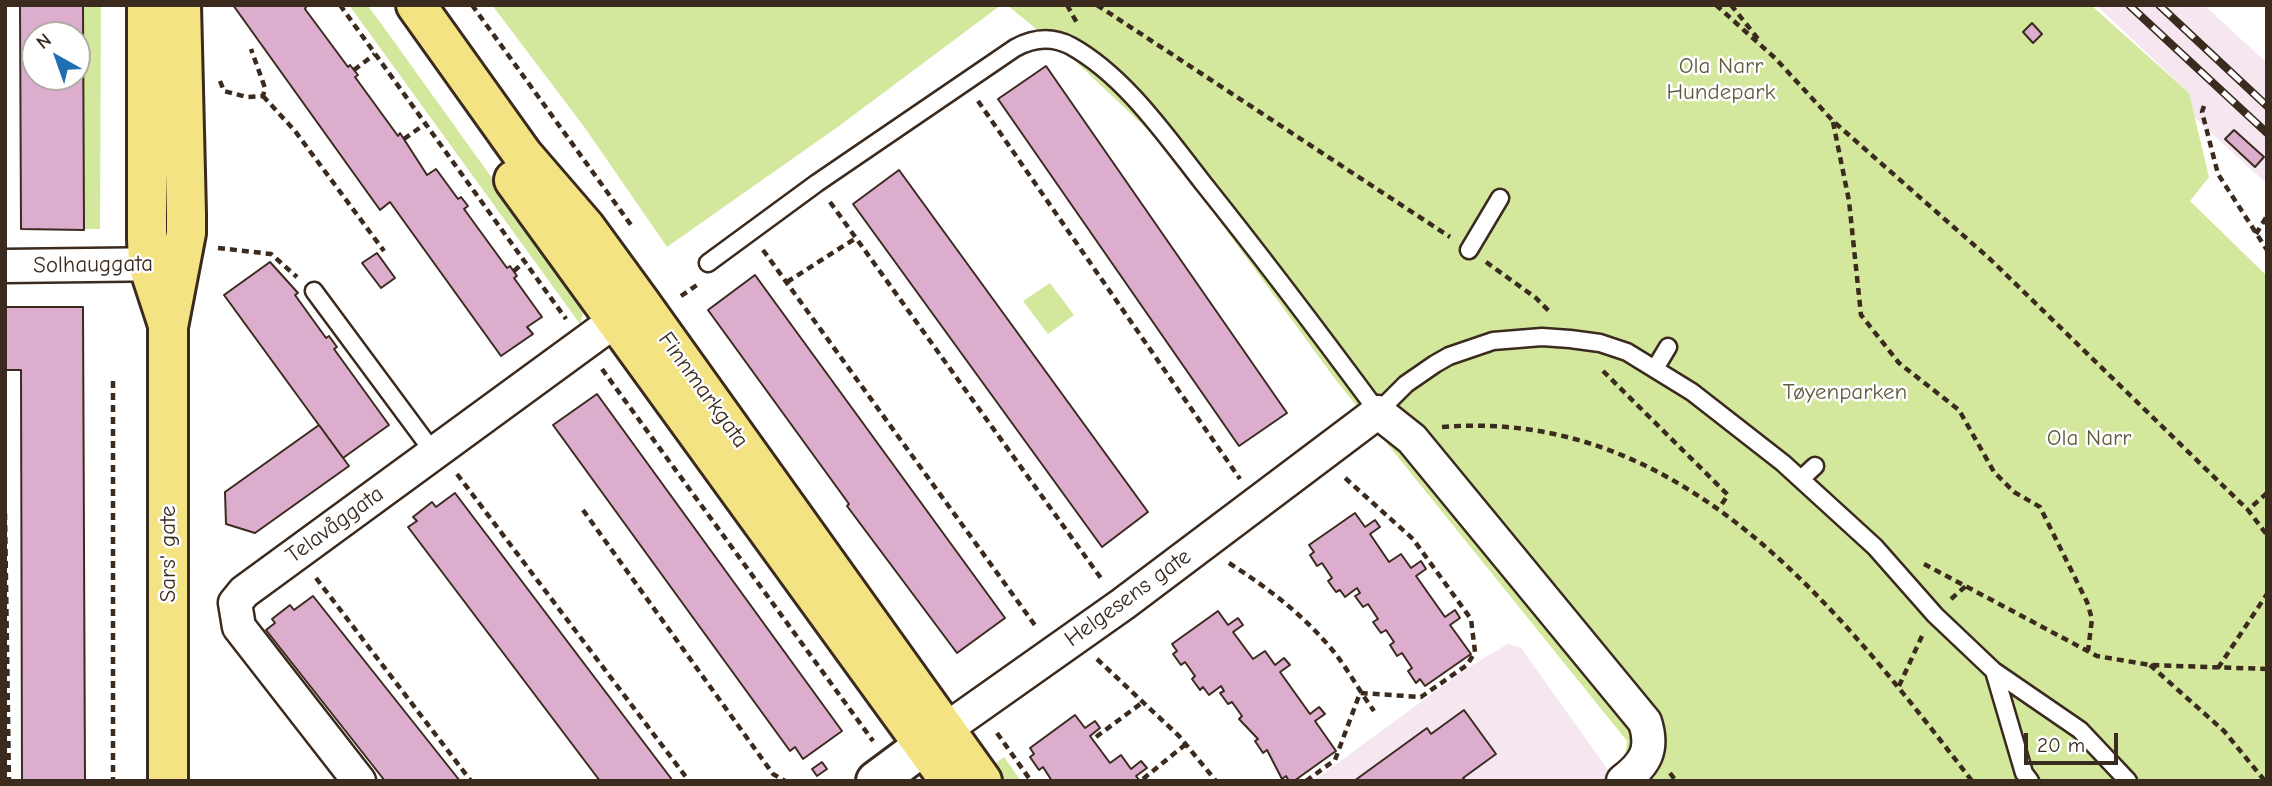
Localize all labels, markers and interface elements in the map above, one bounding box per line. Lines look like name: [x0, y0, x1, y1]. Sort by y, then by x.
north arrow: [21, 21, 91, 91]
text: N: [32, 29, 56, 54]
park label: Ola Narr Hundepark: [1666, 52, 1776, 106]
street label: Solhauggata: [33, 250, 153, 280]
street label: Finnmarkgata: [652, 327, 754, 453]
park label: Tøyenparken: [1783, 378, 1907, 406]
park label: Ola Narr: [2047, 424, 2131, 452]
street label: Telavåggata: [281, 480, 389, 570]
street label: Sars' gate: [154, 506, 182, 602]
street label: Helgesens gate: [1059, 543, 1197, 653]
scale bar: [2027, 720, 2122, 764]
text: 20 m: [2037, 733, 2085, 757]

